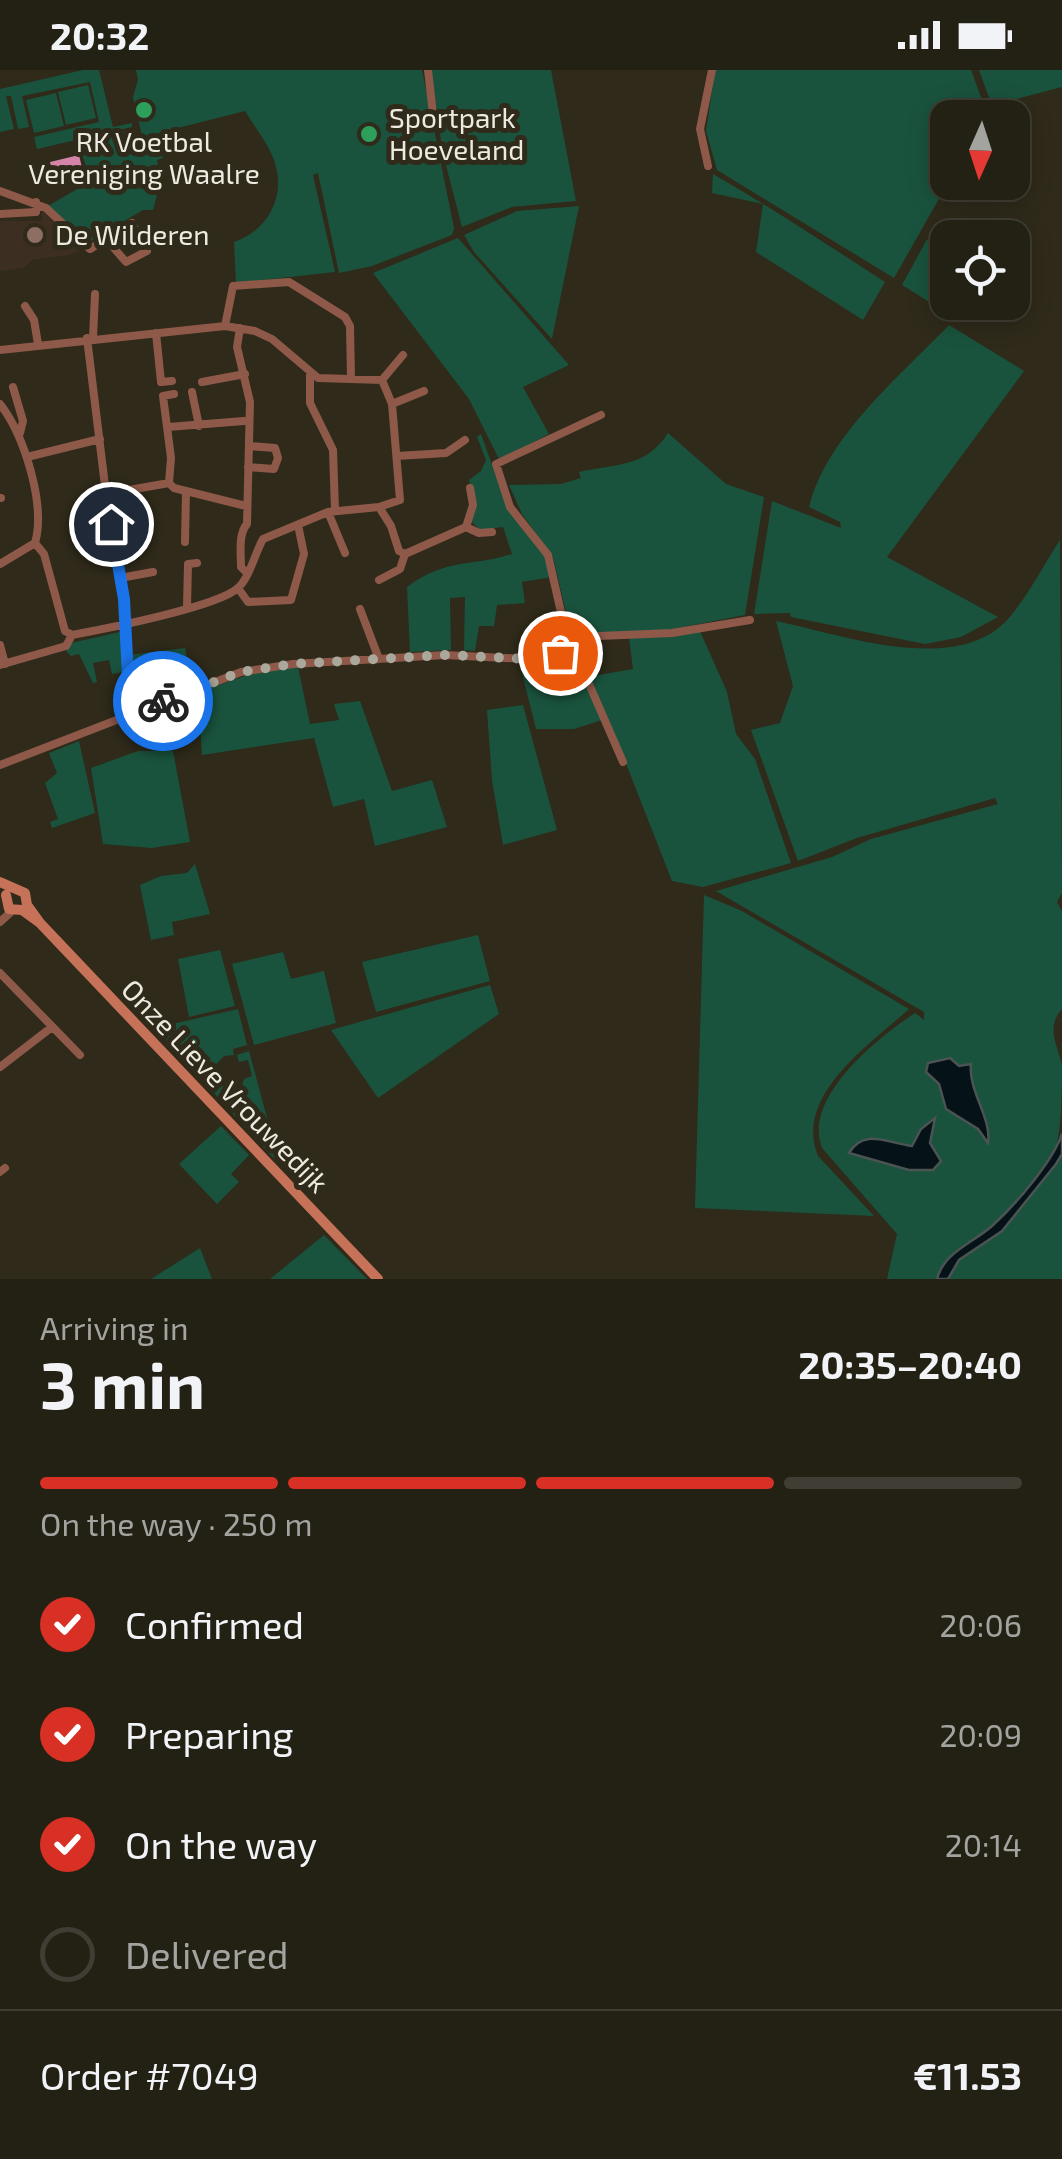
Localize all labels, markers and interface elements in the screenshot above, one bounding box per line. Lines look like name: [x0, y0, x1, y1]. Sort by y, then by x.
text: 20:32: [50, 12, 149, 58]
marker: RK Voetbal Vereniging Waalre: [133, 99, 155, 121]
place label: Sportpark Hoeveland: [389, 100, 524, 166]
north arrow: [930, 100, 1030, 200]
map controls: [930, 100, 1030, 320]
marker: Sportpark Hoeveland: [358, 123, 380, 145]
place label: RK Voetbal Vereniging Waalre: [28, 124, 260, 190]
place label: De Wilderen: [55, 217, 210, 251]
button: locate: [930, 220, 1030, 320]
marker: De Wilderen: [24, 224, 46, 246]
pin: [69, 482, 154, 567]
icon: home: [84, 497, 139, 552]
pin: [518, 611, 603, 696]
icon: bag: [533, 626, 588, 681]
courier: [113, 651, 213, 751]
icon: bike: [136, 674, 191, 729]
street label: Onze Lieve Vrouwedijk: [115, 972, 336, 1199]
text: Arriving in: [40, 1308, 189, 1346]
text: 20:35–20:40: [798, 1341, 1022, 1387]
text: 3 min: [40, 1344, 205, 1422]
text: On the way · 250 m: [40, 1504, 312, 1542]
icon: check: [40, 1597, 95, 1652]
text: Confirmed: [125, 1601, 304, 1647]
text: 20:06: [940, 1605, 1022, 1643]
icon: check: [40, 1707, 95, 1762]
text: Preparing: [125, 1711, 293, 1757]
text: 20:09: [940, 1715, 1022, 1753]
icon: check: [40, 1817, 95, 1872]
text: On the way: [125, 1821, 317, 1867]
text: 20:14: [945, 1825, 1022, 1863]
text: Delivered: [125, 1931, 289, 1977]
text: Order #7049: [40, 2052, 259, 2098]
text: €11.53: [913, 2052, 1022, 2098]

